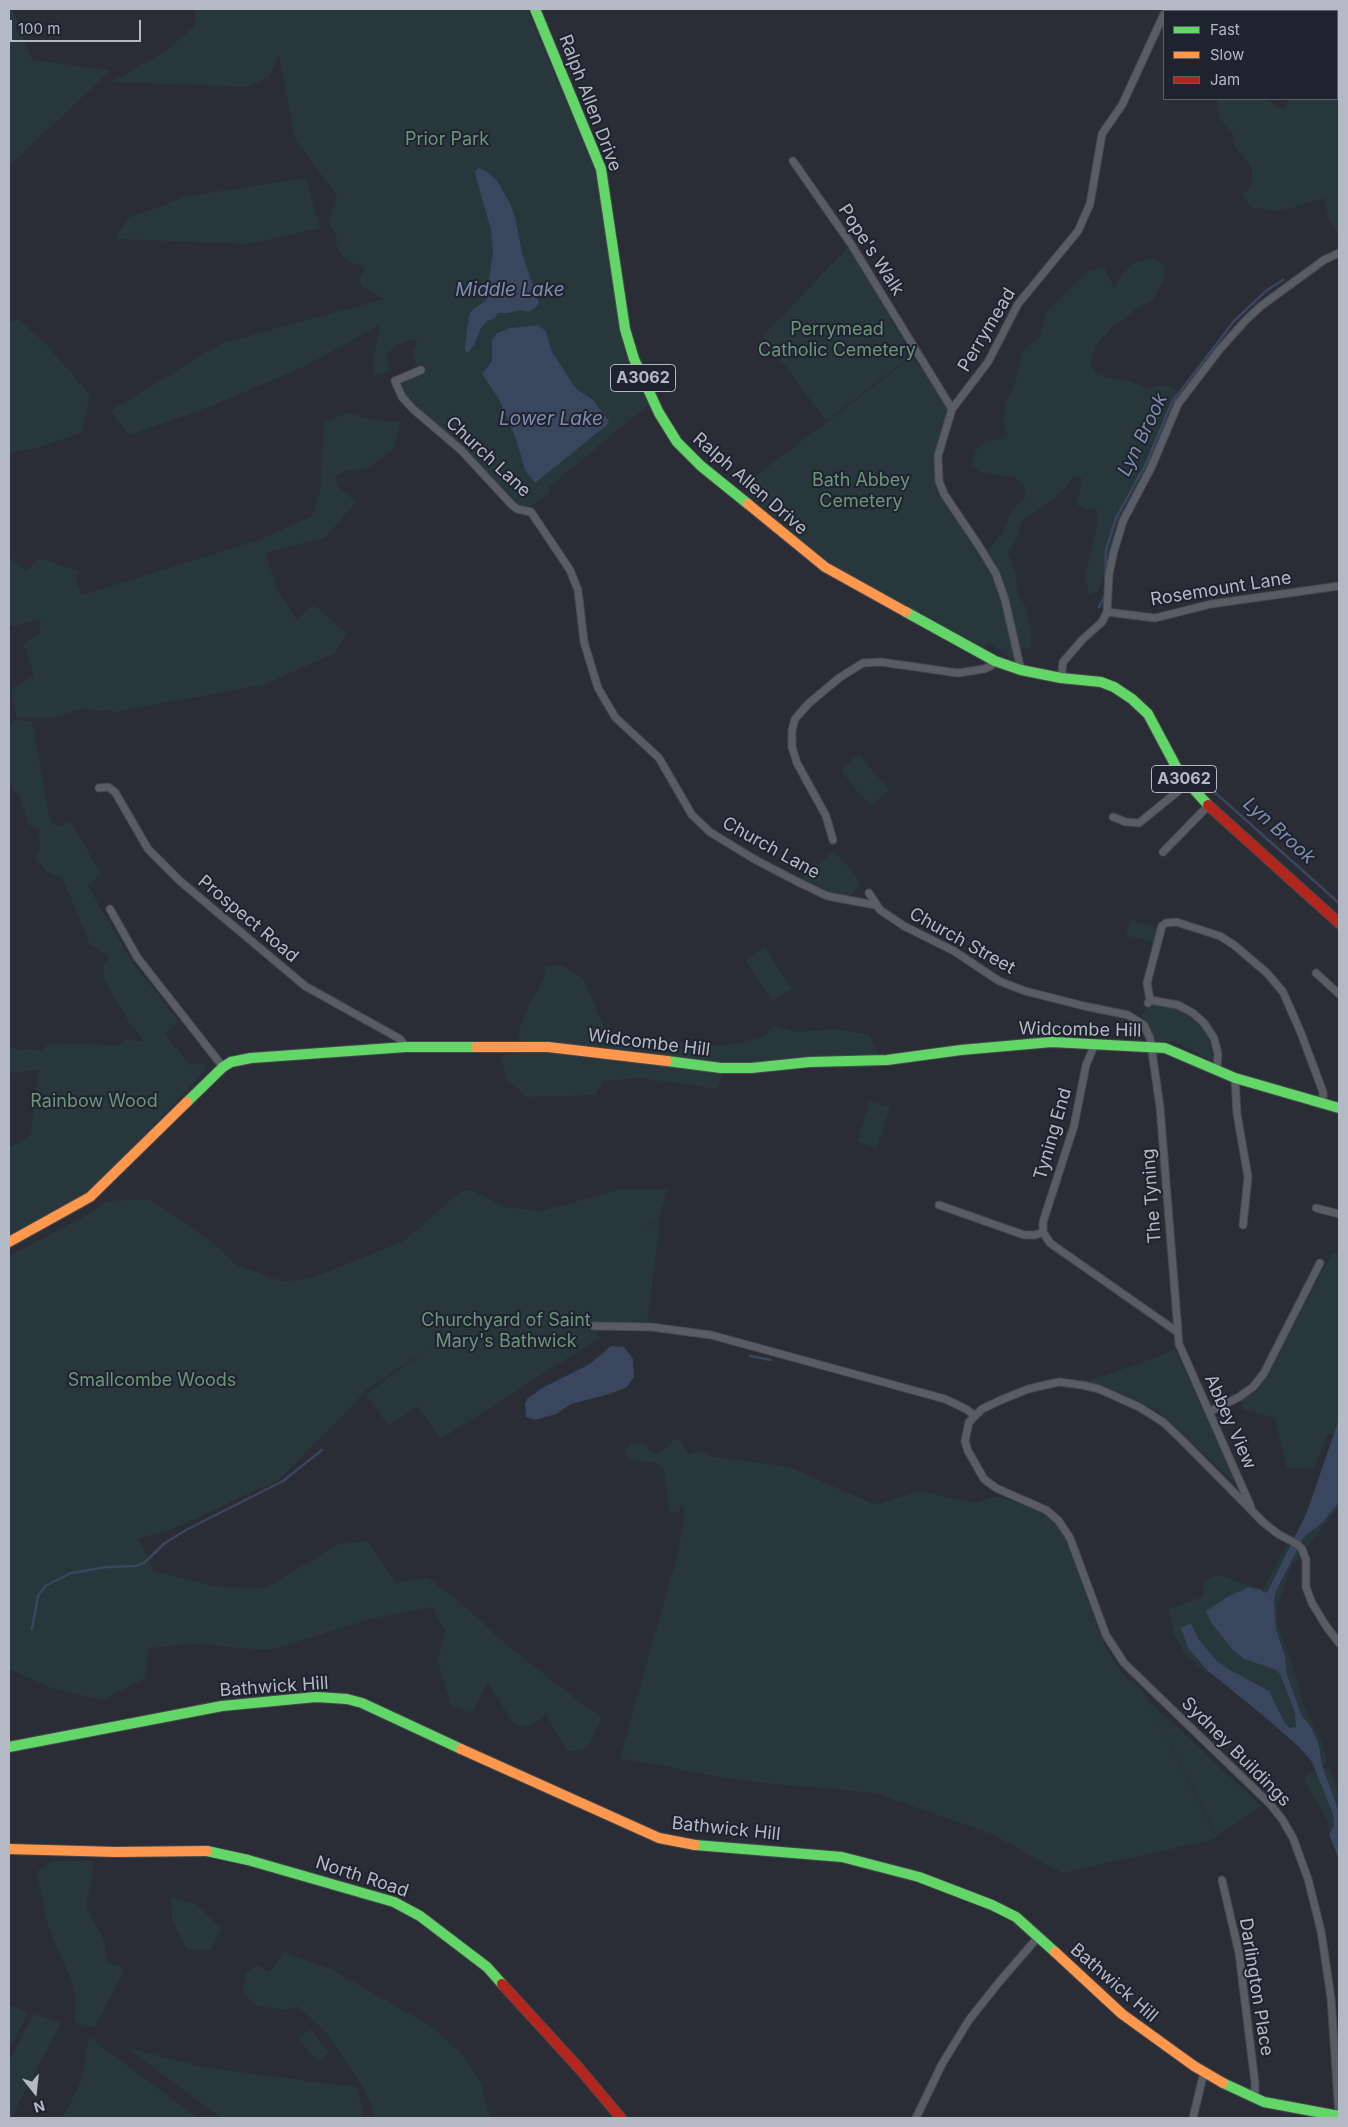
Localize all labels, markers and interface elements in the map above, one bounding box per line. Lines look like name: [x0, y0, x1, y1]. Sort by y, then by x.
scale bar: [12, 10, 144, 42]
legend: [1163, 10, 1338, 100]
text: 100 m: [18, 19, 60, 38]
text: Fast: [1210, 20, 1240, 39]
street label: Ralph Allen Drive: [554, 32, 626, 174]
text: Slow: [1210, 45, 1244, 64]
text: Jam: [1210, 70, 1240, 89]
park label: Prior Park: [405, 129, 489, 151]
street label: Pope's Walk: [833, 200, 909, 300]
water label: Middle Lake: [455, 279, 565, 301]
street label: Perrymead: [954, 284, 1020, 376]
park label: Perrymead Catholic Cemetery: [758, 319, 916, 362]
road number: A3062: [610, 364, 676, 392]
water label: Lyn Brook: [1113, 390, 1173, 480]
water label: Lower Lake: [499, 408, 603, 430]
street label: Church Lane: [441, 412, 535, 502]
street label: Ralph Allen Drive: [688, 428, 812, 540]
park label: Bath Abbey Cemetery: [812, 470, 910, 512]
street label: Rosemount Lane: [1149, 567, 1293, 611]
road number: A3062: [1152, 766, 1216, 792]
water label: Lyn Brook: [1238, 793, 1320, 869]
street label: Church Lane: [718, 812, 824, 884]
street label: Prospect Road: [193, 871, 303, 967]
street label: Church Street: [905, 903, 1019, 979]
street label: Widcombe Hill: [1018, 1018, 1142, 1042]
street label: Widcombe Hill: [587, 1025, 711, 1061]
street label: Tyning End: [1030, 1085, 1076, 1183]
park label: Rainbow Wood: [30, 1091, 158, 1113]
street label: The Tyning: [1138, 1148, 1166, 1244]
park label: Churchyard of Saint Mary's Bathwick: [421, 1310, 591, 1352]
park label: Smallcombe Woods: [68, 1370, 236, 1392]
street label: Abbey View: [1199, 1371, 1261, 1473]
street label: Bathwick Hill: [219, 1672, 329, 1702]
street label: Sydney Buildings: [1177, 1693, 1295, 1811]
street label: Bathwick Hill: [671, 1813, 781, 1845]
street label: North Road: [313, 1852, 411, 1902]
street label: Darlington Place: [1234, 1916, 1278, 2058]
street label: Bathwick Hill: [1066, 1939, 1162, 2027]
north arrow: [10, 2067, 60, 2117]
text: N: [32, 2097, 47, 2117]

